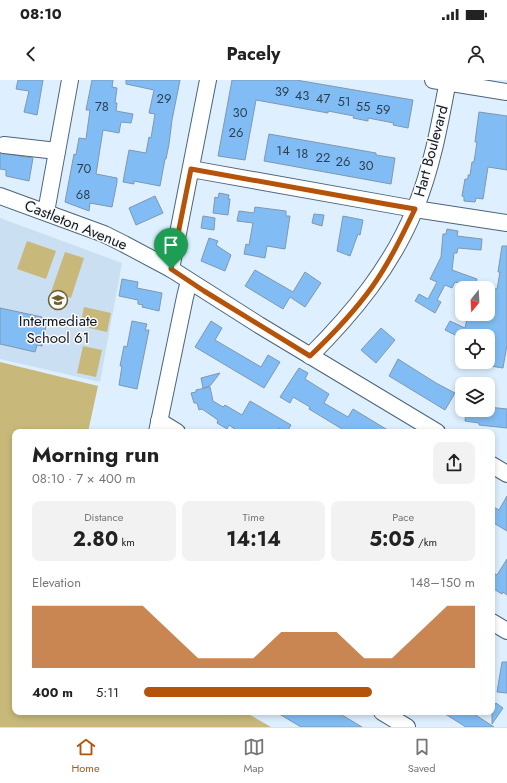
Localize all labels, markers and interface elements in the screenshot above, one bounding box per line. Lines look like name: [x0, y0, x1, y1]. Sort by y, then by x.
text: 08:10: [20, 3, 62, 25]
text: Pacely: [227, 41, 280, 67]
icon: back: [20, 43, 42, 65]
icon: person: [465, 43, 487, 65]
house number: 39: [275, 82, 289, 101]
house number: 43: [295, 86, 309, 105]
house number: 29: [157, 89, 171, 108]
house number: 47: [316, 89, 330, 108]
house number: 51: [337, 92, 351, 111]
house number: 78: [95, 97, 109, 116]
house number: 55: [356, 97, 370, 116]
house number: 59: [376, 100, 390, 119]
house number: 30: [233, 103, 248, 122]
street label: Hart Boulevard: [408, 103, 454, 199]
house number: 26: [229, 123, 243, 142]
house number: 14: [276, 141, 290, 160]
house number: 18: [296, 144, 308, 163]
house number: 22: [316, 148, 330, 167]
house number: 26: [336, 152, 350, 171]
house number: 30: [359, 156, 374, 175]
house number: 70: [77, 159, 92, 178]
house number: 68: [76, 185, 90, 204]
street label: Castleton Avenue: [21, 194, 131, 256]
pin: [154, 228, 188, 269]
icon: arrive: [160, 234, 182, 256]
north arrow: [455, 281, 495, 321]
map controls: [455, 281, 495, 417]
school or university icon: Intermediate School 61: [47, 289, 69, 311]
place label: Intermediate School 61: [19, 310, 97, 349]
button: locate: [455, 329, 495, 369]
button: layers: [455, 377, 495, 417]
text: Morning run: [32, 438, 159, 470]
button: share: [433, 442, 475, 484]
text: 08:10 · 7 × 400 m: [32, 469, 136, 488]
text: Distance: [84, 509, 124, 525]
text: Time: [242, 509, 265, 525]
text: Pace: [392, 509, 414, 525]
text: 2.80: [73, 525, 118, 554]
text: 14:14: [226, 525, 281, 554]
text: 5:05: [369, 525, 415, 554]
text: km: [118, 534, 135, 550]
text: /km: [415, 534, 437, 550]
text: Elevation: [32, 573, 81, 592]
text: 148–150 m: [410, 573, 475, 592]
text: 400 m: [32, 683, 73, 702]
text: 5:11: [96, 683, 119, 702]
tab: Home: [72, 736, 100, 776]
tab: Map: [243, 736, 265, 776]
tab: Saved: [408, 736, 436, 776]

